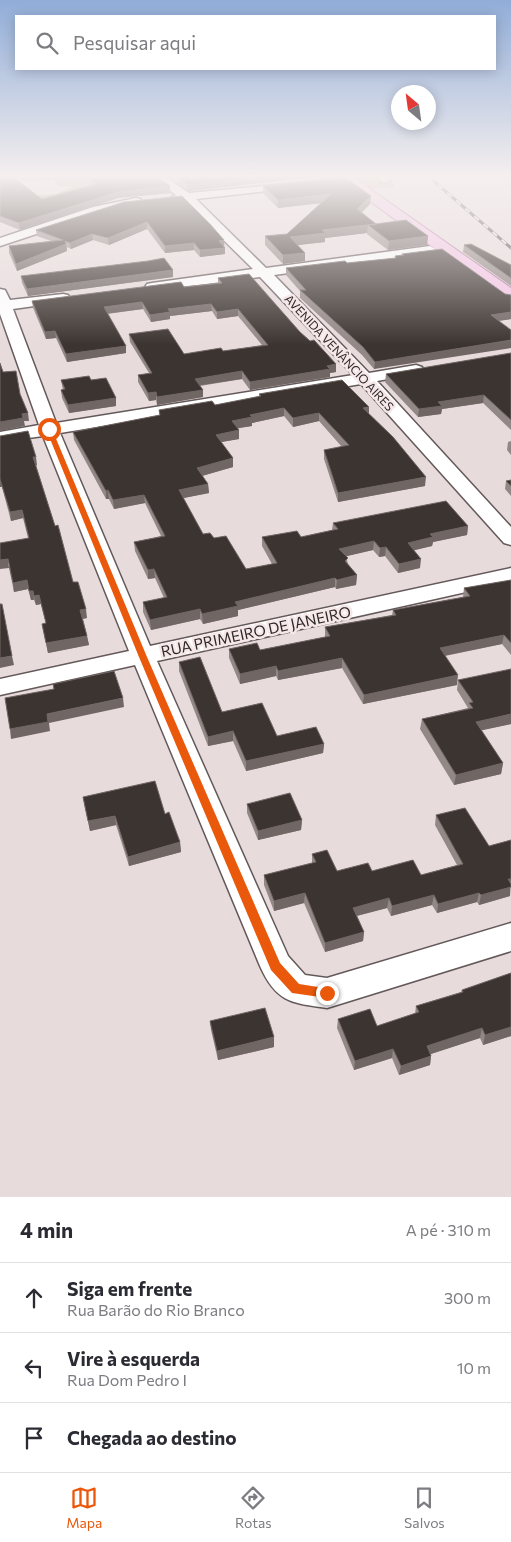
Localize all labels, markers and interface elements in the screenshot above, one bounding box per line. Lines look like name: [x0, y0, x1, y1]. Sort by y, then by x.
search box: [15, 15, 496, 70]
icon: search: [33, 29, 61, 57]
text: Pesquisar aqui: [73, 31, 196, 54]
north arrow: [391, 85, 436, 130]
street label: AVENIDA VENÂNCIO AIRES: [282, 291, 397, 413]
route start: [38, 418, 61, 441]
street label: RUA PRIMEIRO DE JANEIRO: [159, 602, 352, 660]
route end: [316, 982, 339, 1005]
text: 4 min: [20, 1217, 73, 1242]
text: A pé · 310 m: [406, 1220, 491, 1239]
text: Siga em frente: [67, 1277, 192, 1300]
icon: ahead: [20, 1284, 48, 1312]
text: 300 m: [444, 1288, 491, 1307]
text: Rua Barão do Rio Branco: [67, 1300, 245, 1319]
text: Vire à esquerda: [67, 1347, 200, 1370]
icon: left: [20, 1354, 48, 1382]
text: 10 m: [457, 1358, 491, 1377]
text: Rua Dom Pedro I: [67, 1370, 187, 1389]
icon: arrive: [20, 1424, 48, 1452]
text: Chegada ao destino: [67, 1426, 237, 1449]
tab: Mapa: [66, 1484, 102, 1531]
tab: Rotas: [235, 1484, 272, 1531]
tab: Salvos: [404, 1484, 445, 1531]

